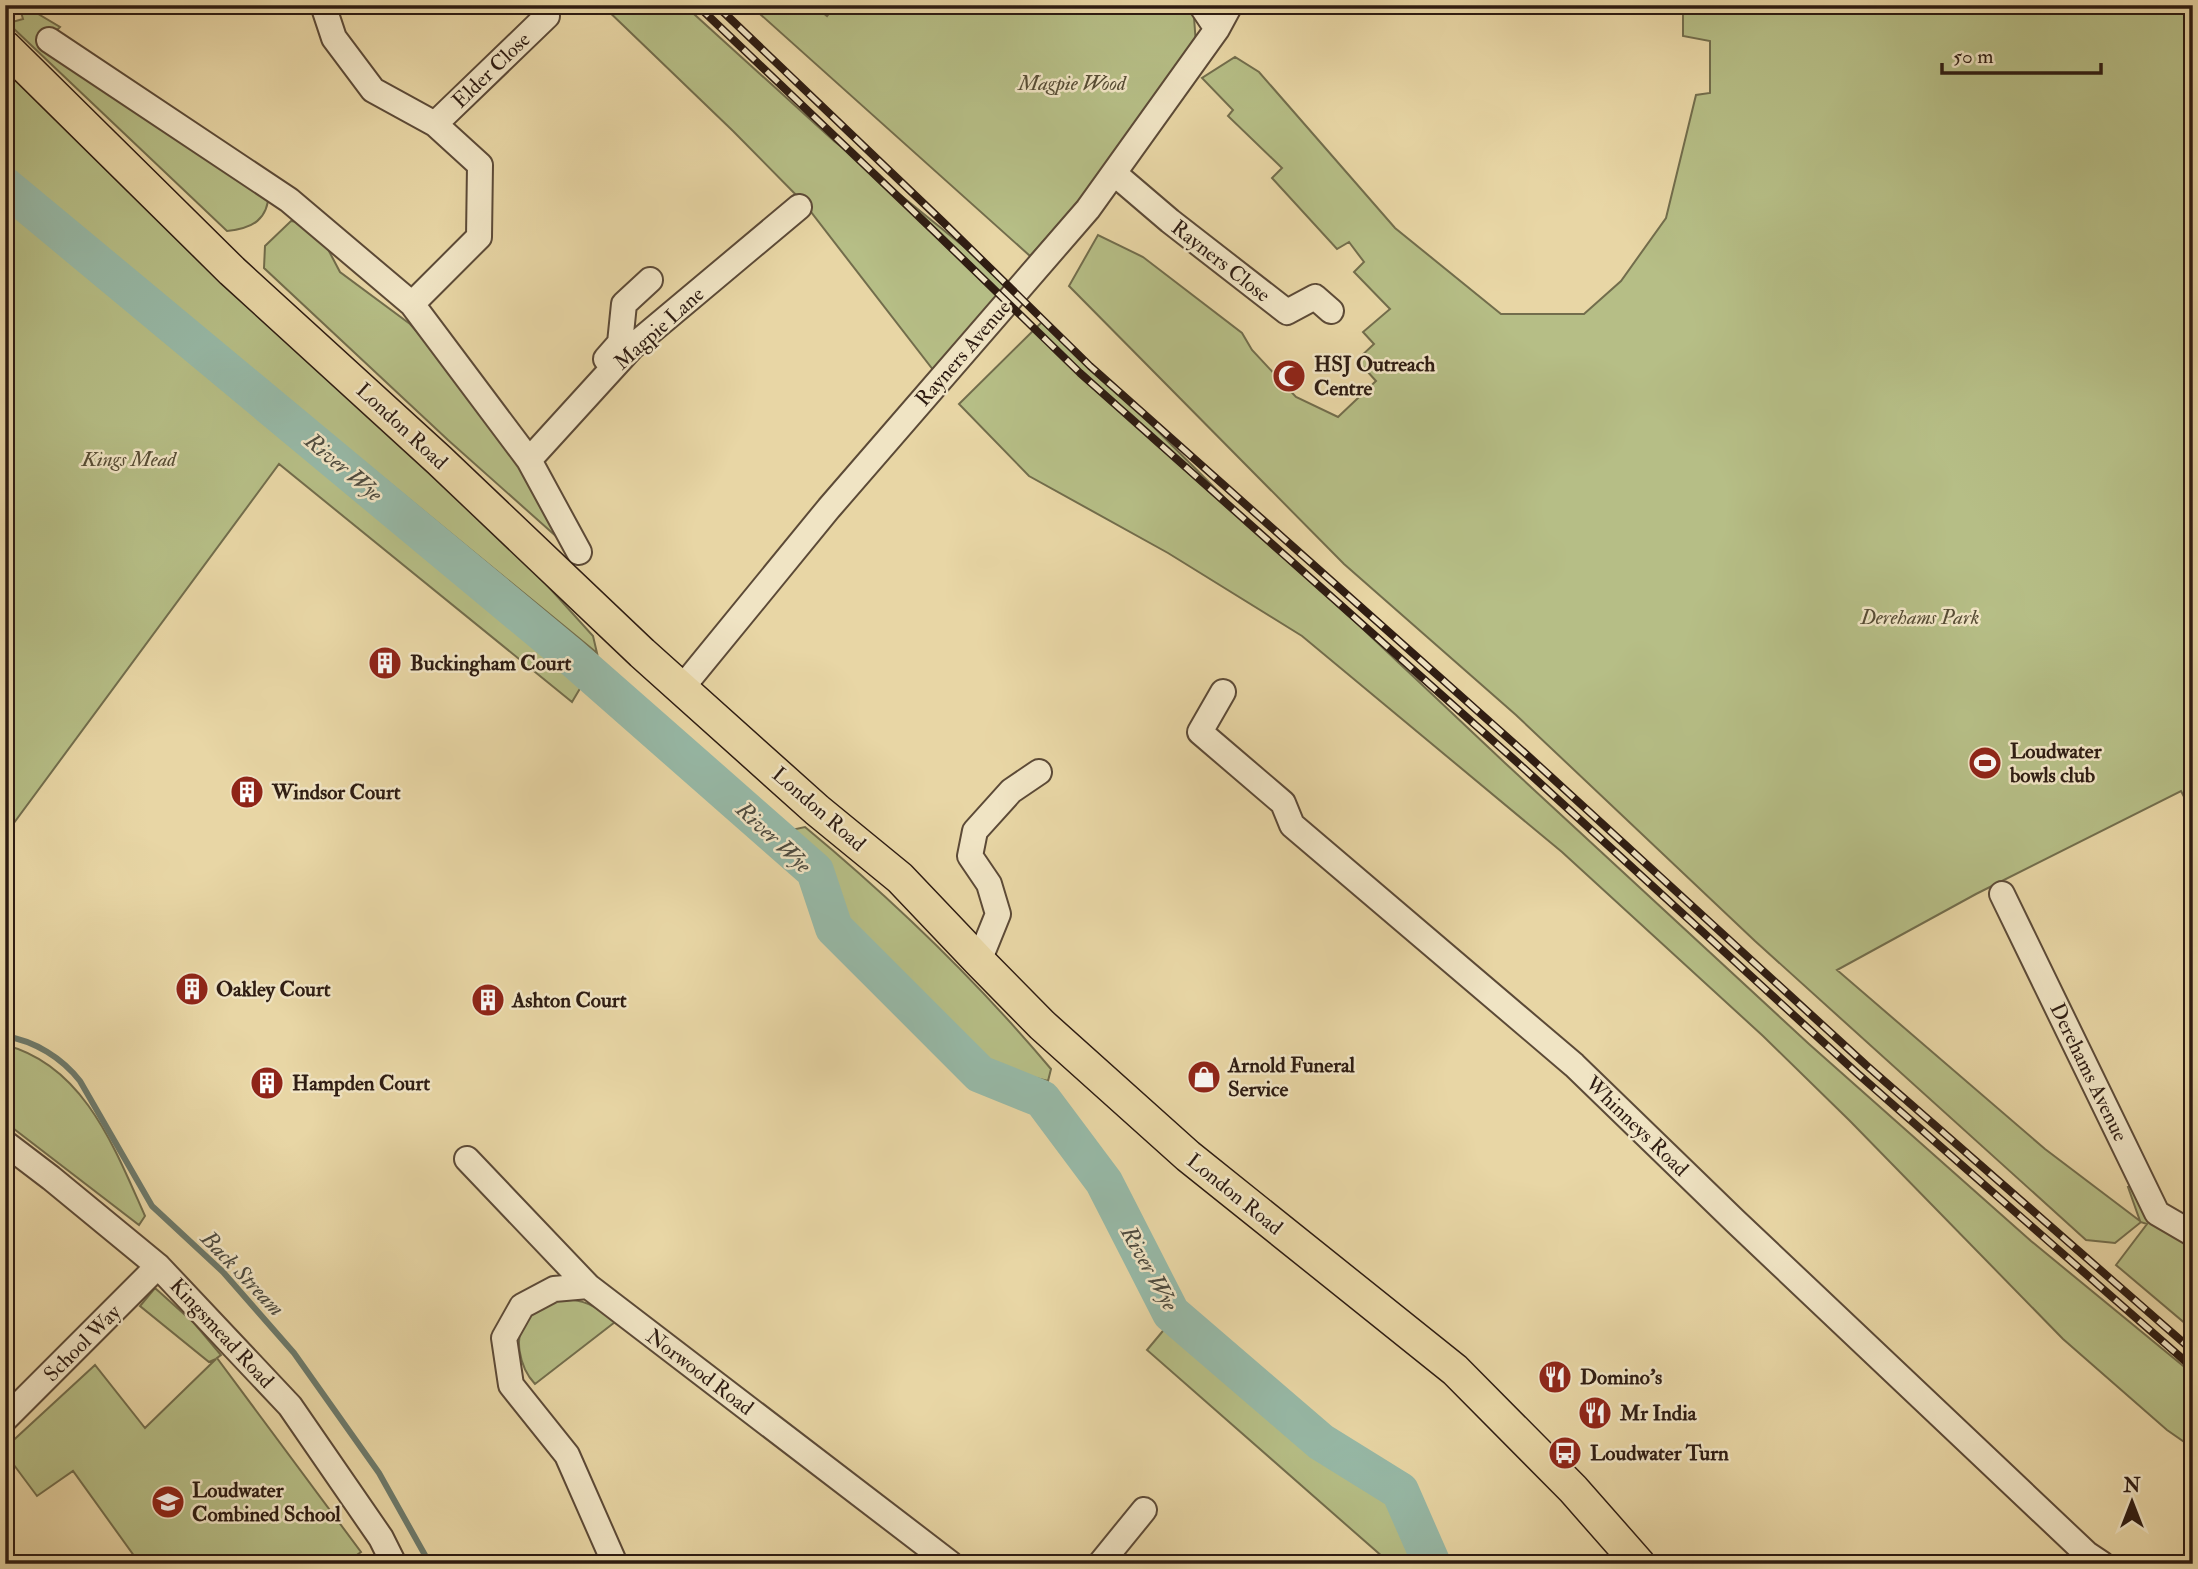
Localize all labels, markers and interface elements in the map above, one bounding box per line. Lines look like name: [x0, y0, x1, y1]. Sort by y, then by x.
street label: Elder Close: [447, 26, 536, 114]
scale bar: [1942, 32, 2102, 76]
text: 50 m: [1953, 43, 1994, 70]
park label: Magpie Wood: [1016, 70, 1127, 97]
street label: Rayners Close: [1166, 214, 1276, 309]
street label: Magpie Lane: [609, 281, 710, 376]
street label: Rayners Avenue: [910, 294, 1017, 412]
place label: HSJ Outreach Centre: [1314, 351, 1435, 402]
mosque icon: HSJ Outreach Centre: [1270, 357, 1308, 395]
street label: London Road: [350, 377, 454, 476]
water label: River Wye: [298, 426, 389, 508]
park label: Kings Mead: [81, 446, 177, 473]
park label: Derehams Park: [1860, 604, 1979, 631]
building icon: Buckingham Court: [366, 644, 404, 682]
place label: Buckingham Court: [410, 650, 571, 677]
place label: Loudwater bowls club: [2009, 738, 2103, 789]
sports icon: Loudwater bowls club: [1966, 744, 2004, 782]
street label: London Road: [766, 761, 872, 858]
building icon: Windsor Court: [228, 773, 266, 811]
place label: Windsor Court: [271, 779, 401, 806]
water label: River Wye: [729, 794, 818, 880]
building icon: Oakley Court: [173, 970, 211, 1008]
place label: Oakley Court: [216, 976, 331, 1003]
building icon: Ashton Court: [469, 981, 507, 1019]
place label: Ashton Court: [511, 987, 627, 1014]
street label: Derehams Avenue: [2043, 999, 2134, 1146]
place label: Arnold Funeral Service: [1227, 1052, 1356, 1103]
shop icon: Arnold Funeral Service: [1185, 1058, 1223, 1096]
building icon: Hampden Court: [248, 1064, 286, 1102]
place label: Hampden Court: [292, 1070, 430, 1097]
street label: Whinneys Road: [1579, 1070, 1694, 1183]
street label: London Road: [1181, 1147, 1289, 1242]
water label: River Wye: [1114, 1220, 1185, 1316]
water label: Back Stream: [194, 1224, 291, 1322]
street label: Kingsmead Road: [164, 1273, 280, 1395]
street label: School Way: [38, 1299, 127, 1388]
street label: Norwood Road: [640, 1323, 759, 1422]
restaurant icon: Domino's: [1536, 1358, 1574, 1396]
place label: Domino's: [1580, 1364, 1662, 1391]
restaurant icon: Mr India: [1576, 1394, 1614, 1432]
place label: Mr India: [1619, 1400, 1698, 1427]
bus stop icon: Loudwater Turn: [1546, 1434, 1584, 1472]
place label: Loudwater Turn: [1590, 1440, 1729, 1467]
north arrow: [2096, 1468, 2166, 1538]
text: N: [2122, 1474, 2141, 1498]
place label: Loudwater Combined School: [192, 1477, 341, 1528]
school or university icon: Loudwater Combined School: [149, 1483, 187, 1521]

